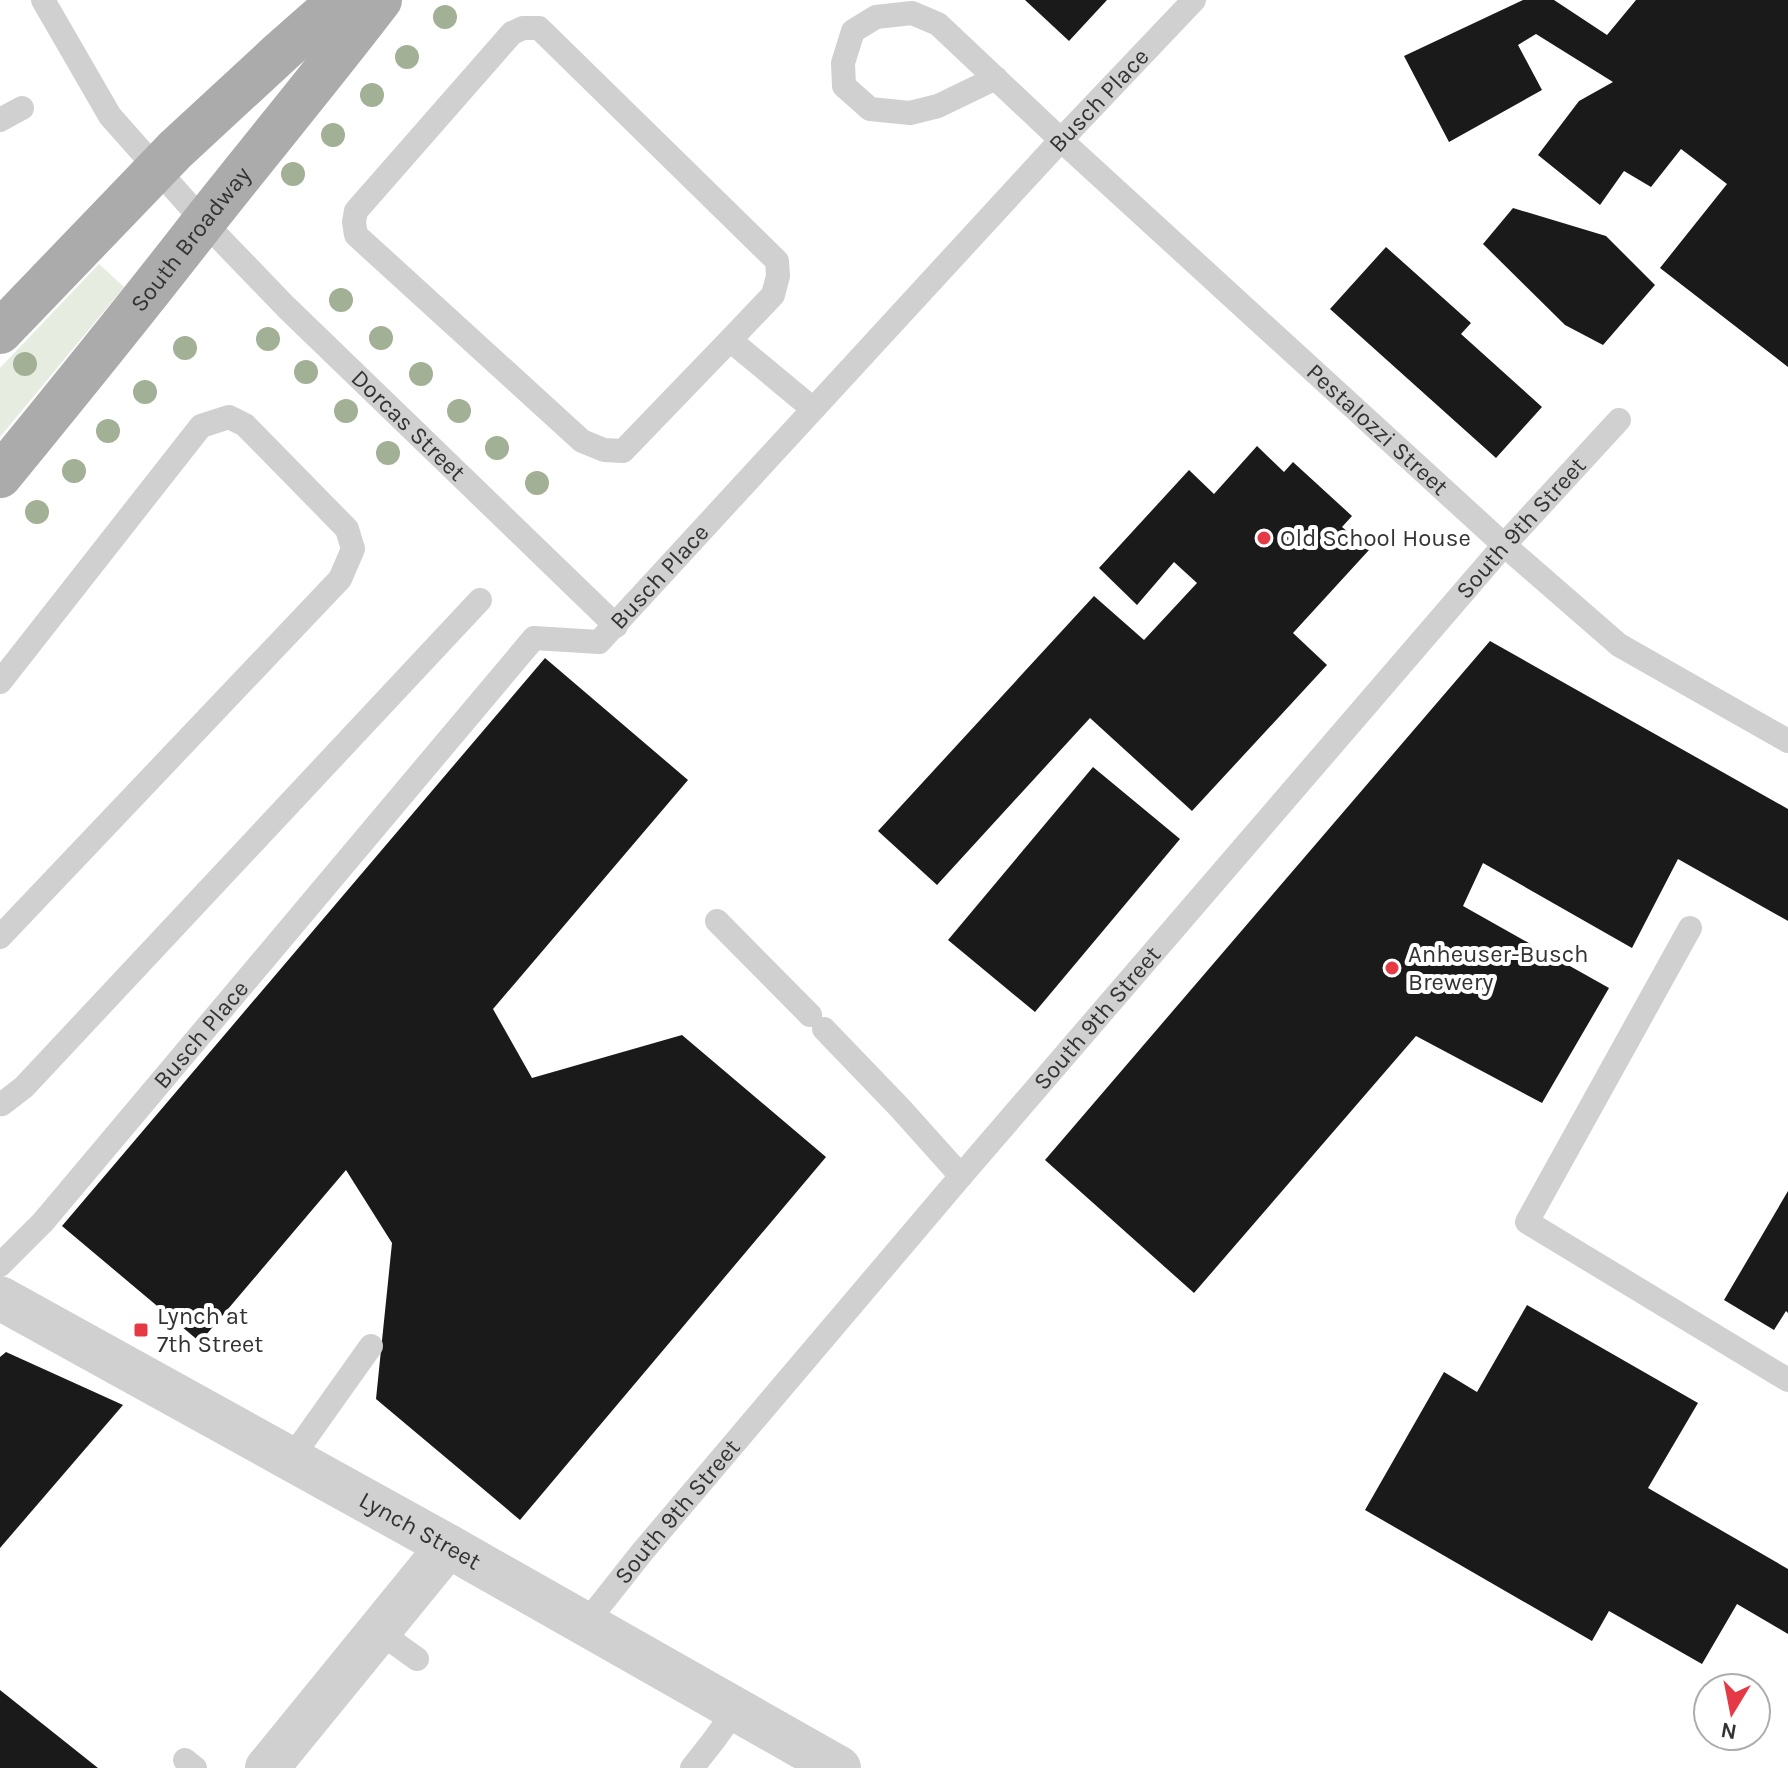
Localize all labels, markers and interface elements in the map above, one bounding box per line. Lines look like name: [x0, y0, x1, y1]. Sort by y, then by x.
street label: Busch Place: [1043, 43, 1155, 158]
street label: South Broadway: [124, 161, 256, 317]
street label: Pestalozzi Street: [1301, 358, 1454, 501]
street label: Dorcas Street: [346, 364, 471, 487]
street label: South 9th Street: [1450, 451, 1592, 604]
street label: Busch Place: [604, 518, 715, 635]
place label: Old School House: [1280, 524, 1471, 552]
marker: Old School House: [1255, 529, 1273, 547]
street label: South 9th Street: [1028, 940, 1166, 1095]
place label: Anheuser-Busch Brewery: [1408, 940, 1589, 996]
marker: Anheuser-Busch Brewery: [1383, 959, 1401, 977]
street label: Busch Place: [147, 975, 254, 1094]
place label: Lynch at 7th Street: [157, 1302, 263, 1358]
marker: Lynch at 7th Street: [132, 1321, 150, 1339]
street label: South 9th Street: [608, 1433, 746, 1590]
street label: Lynch Street: [354, 1486, 486, 1576]
north arrow: [1692, 1672, 1772, 1752]
text: N: [1719, 1717, 1739, 1745]

